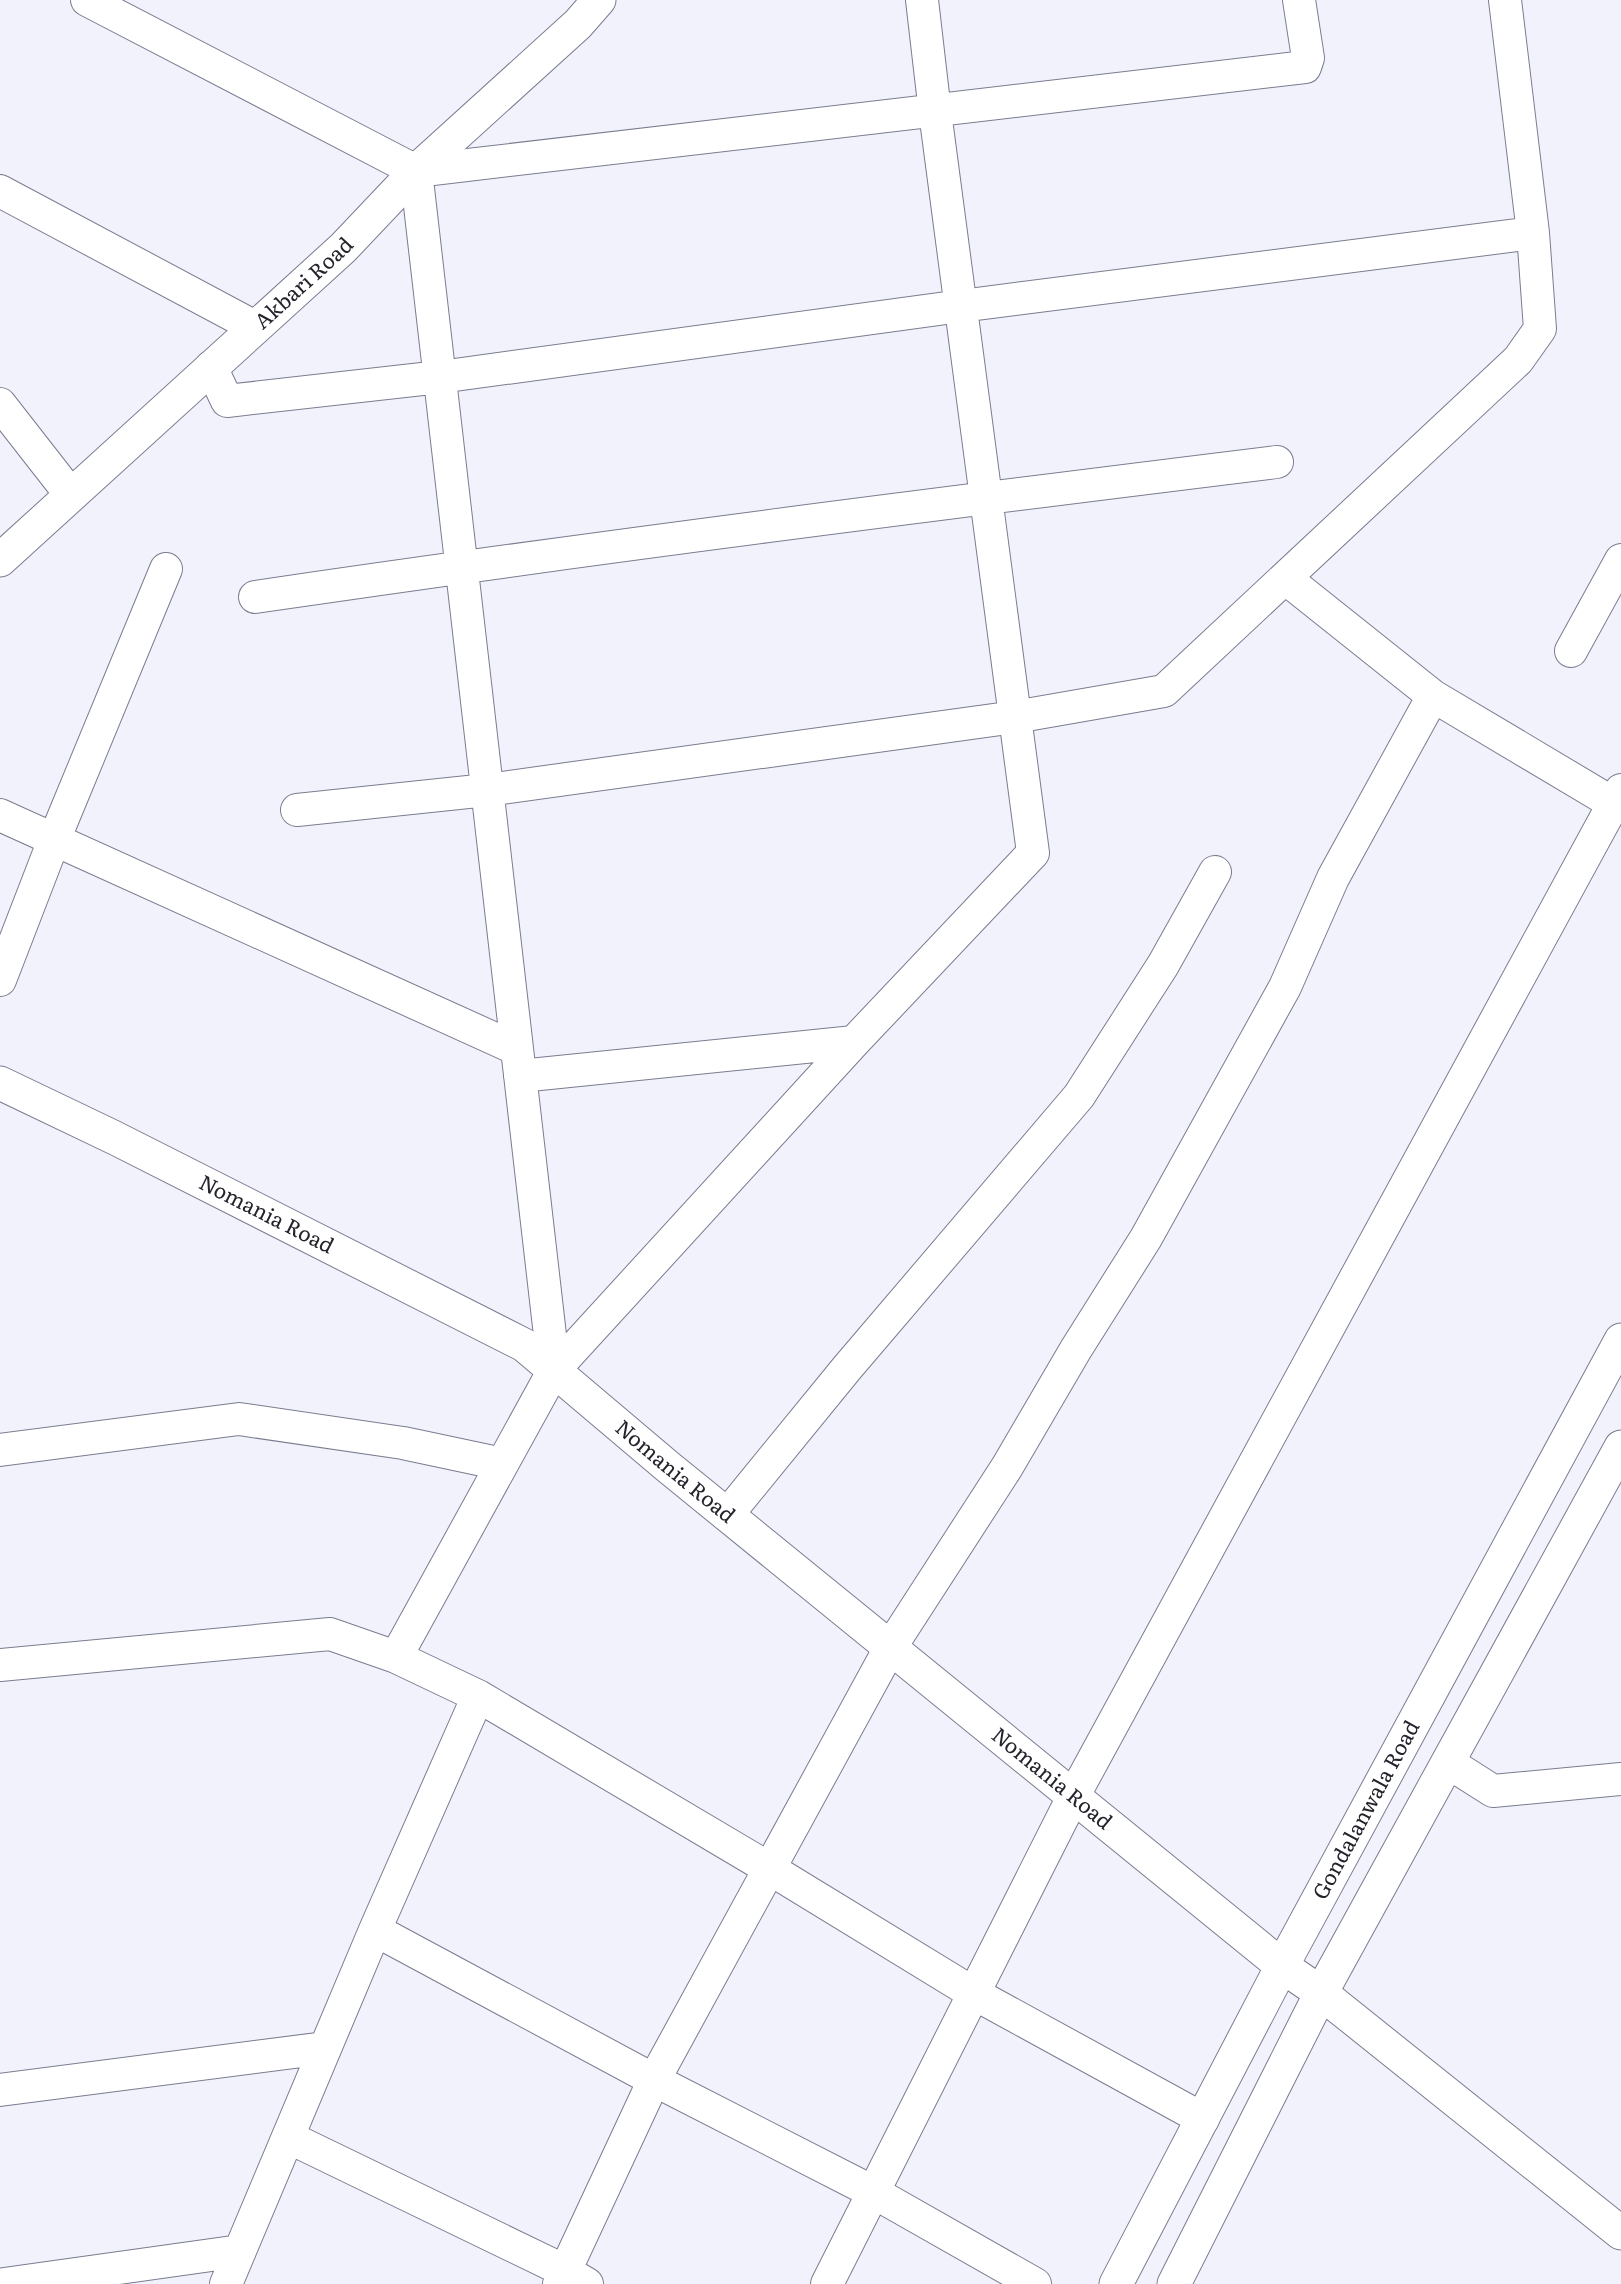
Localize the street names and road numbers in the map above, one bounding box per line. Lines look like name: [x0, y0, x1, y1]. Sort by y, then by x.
street label: Akbari Road: [246, 229, 359, 335]
street label: Nomania Road: [195, 1165, 340, 1260]
street label: Nomania Road: [610, 1411, 743, 1529]
street label: Gondalanwala Road: [1303, 1714, 1426, 1904]
street label: Nomania Road: [986, 1718, 1120, 1835]

